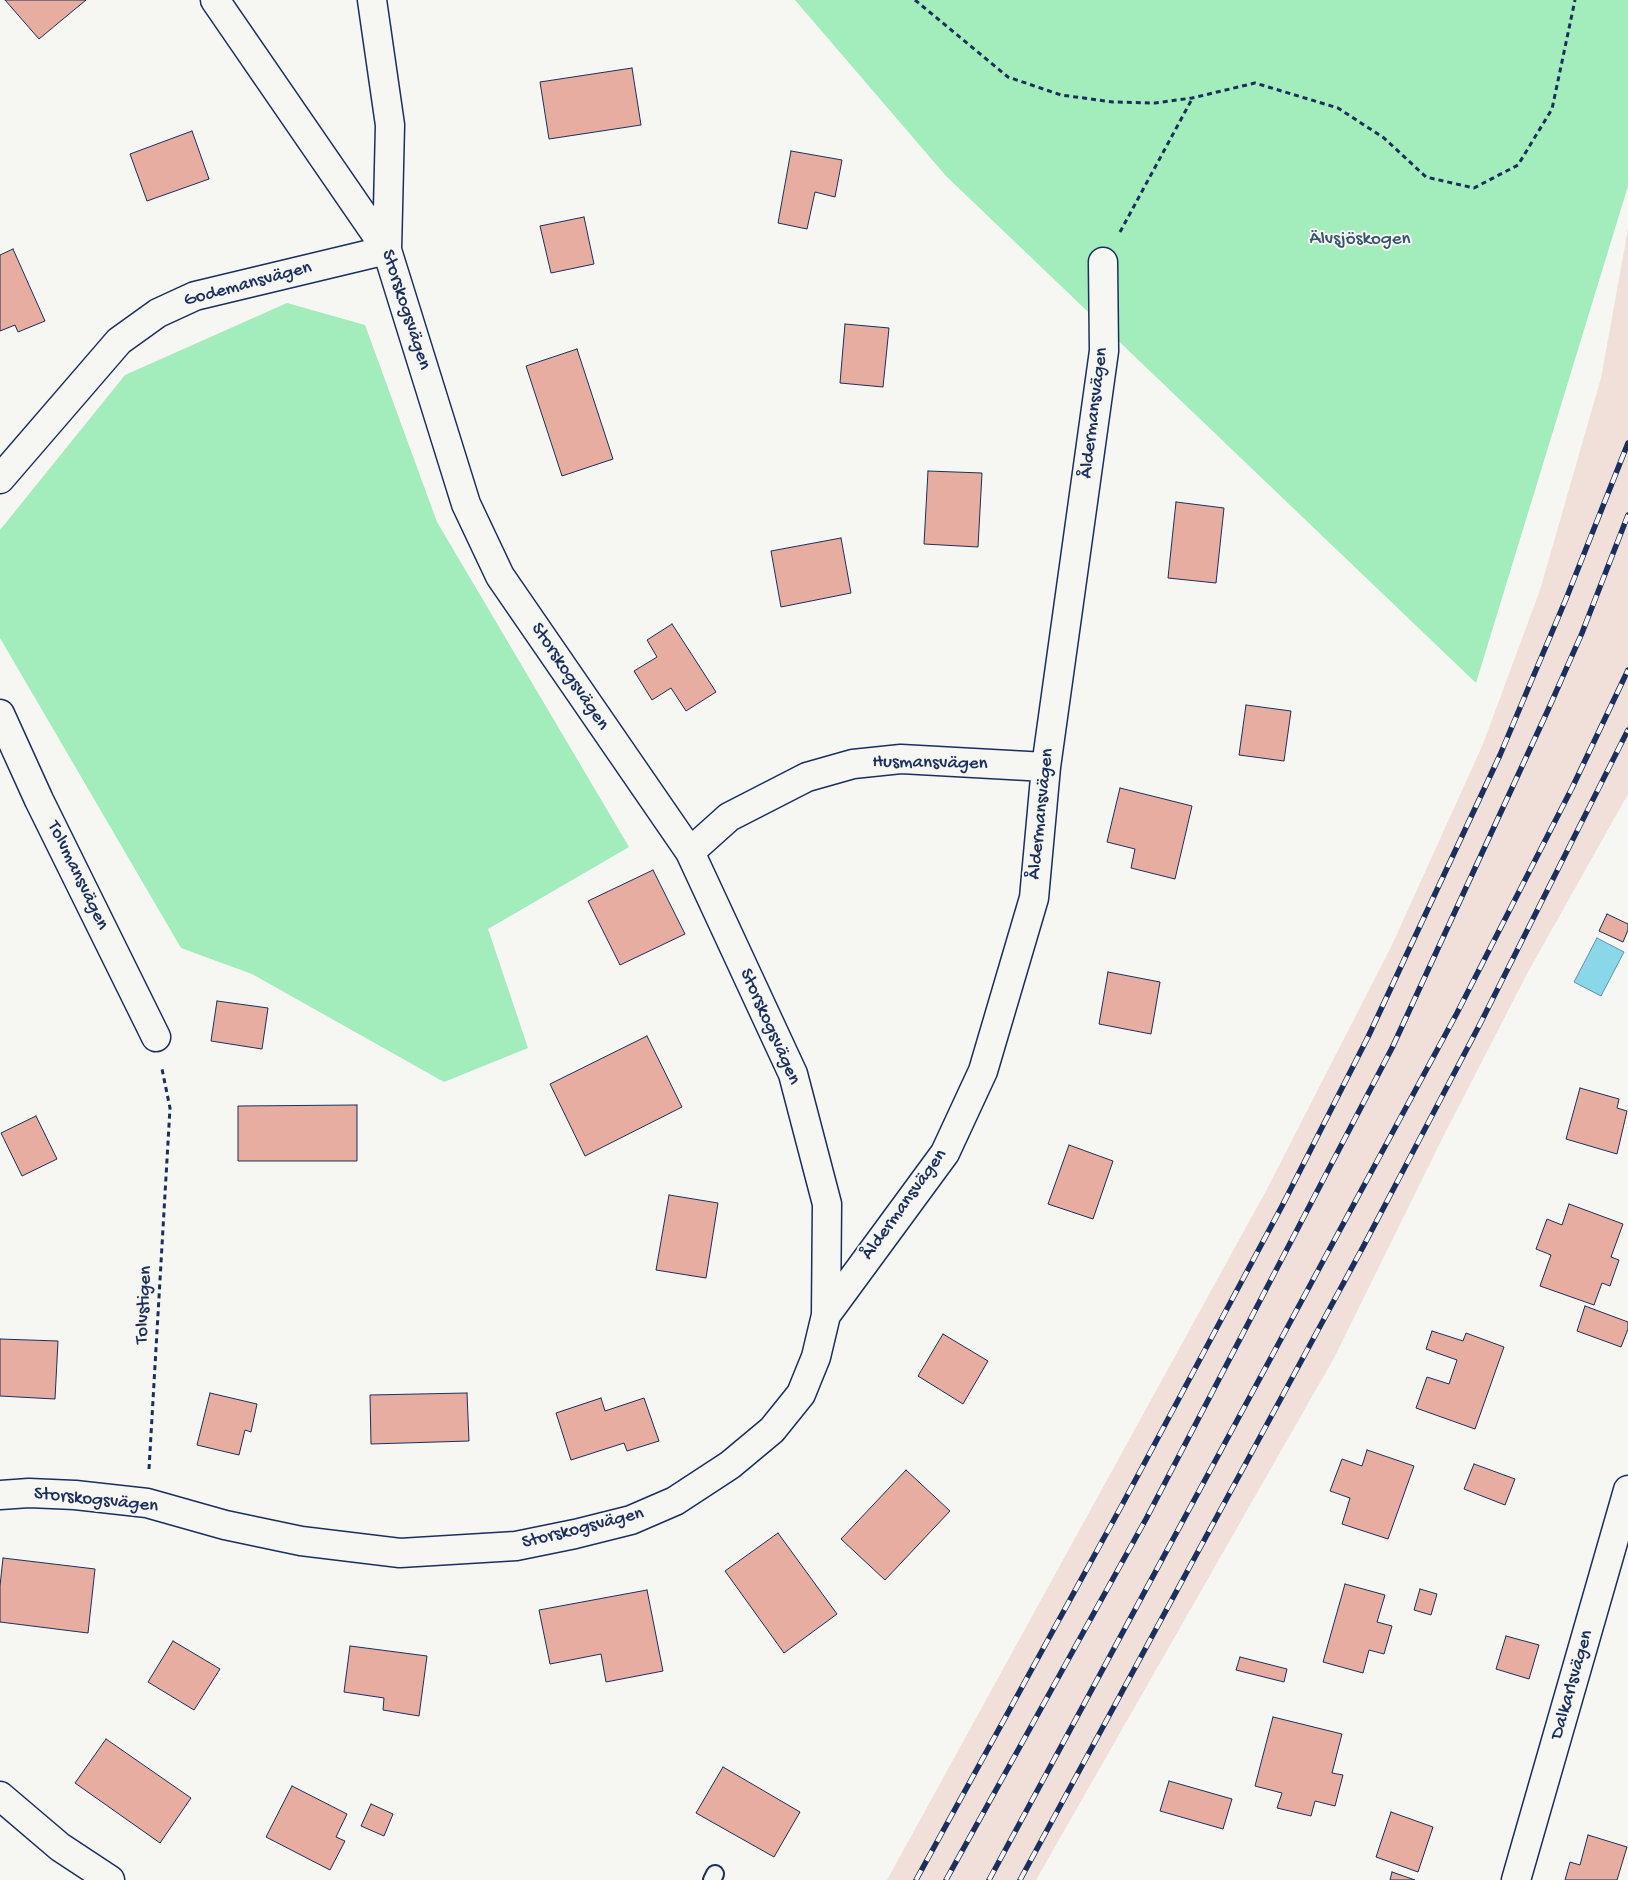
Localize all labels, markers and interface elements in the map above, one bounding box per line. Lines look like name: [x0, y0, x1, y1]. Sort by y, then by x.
park label: Älvsjöskogen: [1309, 229, 1411, 251]
street label: Storskogsvägen: [375, 247, 435, 373]
street label: Godemansvägen: [182, 257, 314, 313]
street label: Åldermansvägen: [1076, 346, 1114, 480]
street label: Storskogsvägen: [525, 619, 613, 735]
street label: Åldermansvägen: [1024, 747, 1060, 881]
street label: Husmansvägen: [872, 752, 988, 776]
street label: Tolvmansvägen: [41, 818, 113, 934]
street label: Storskogsvägen: [733, 965, 805, 1089]
street label: Åldermansvägen: [857, 1145, 953, 1265]
street label: Tolvstigen: [132, 1265, 158, 1345]
street label: Storskogsvägen: [33, 1483, 159, 1519]
street label: Storskogsvägen: [520, 1503, 646, 1555]
street label: Dalkarlsvägen: [1547, 1628, 1599, 1742]

